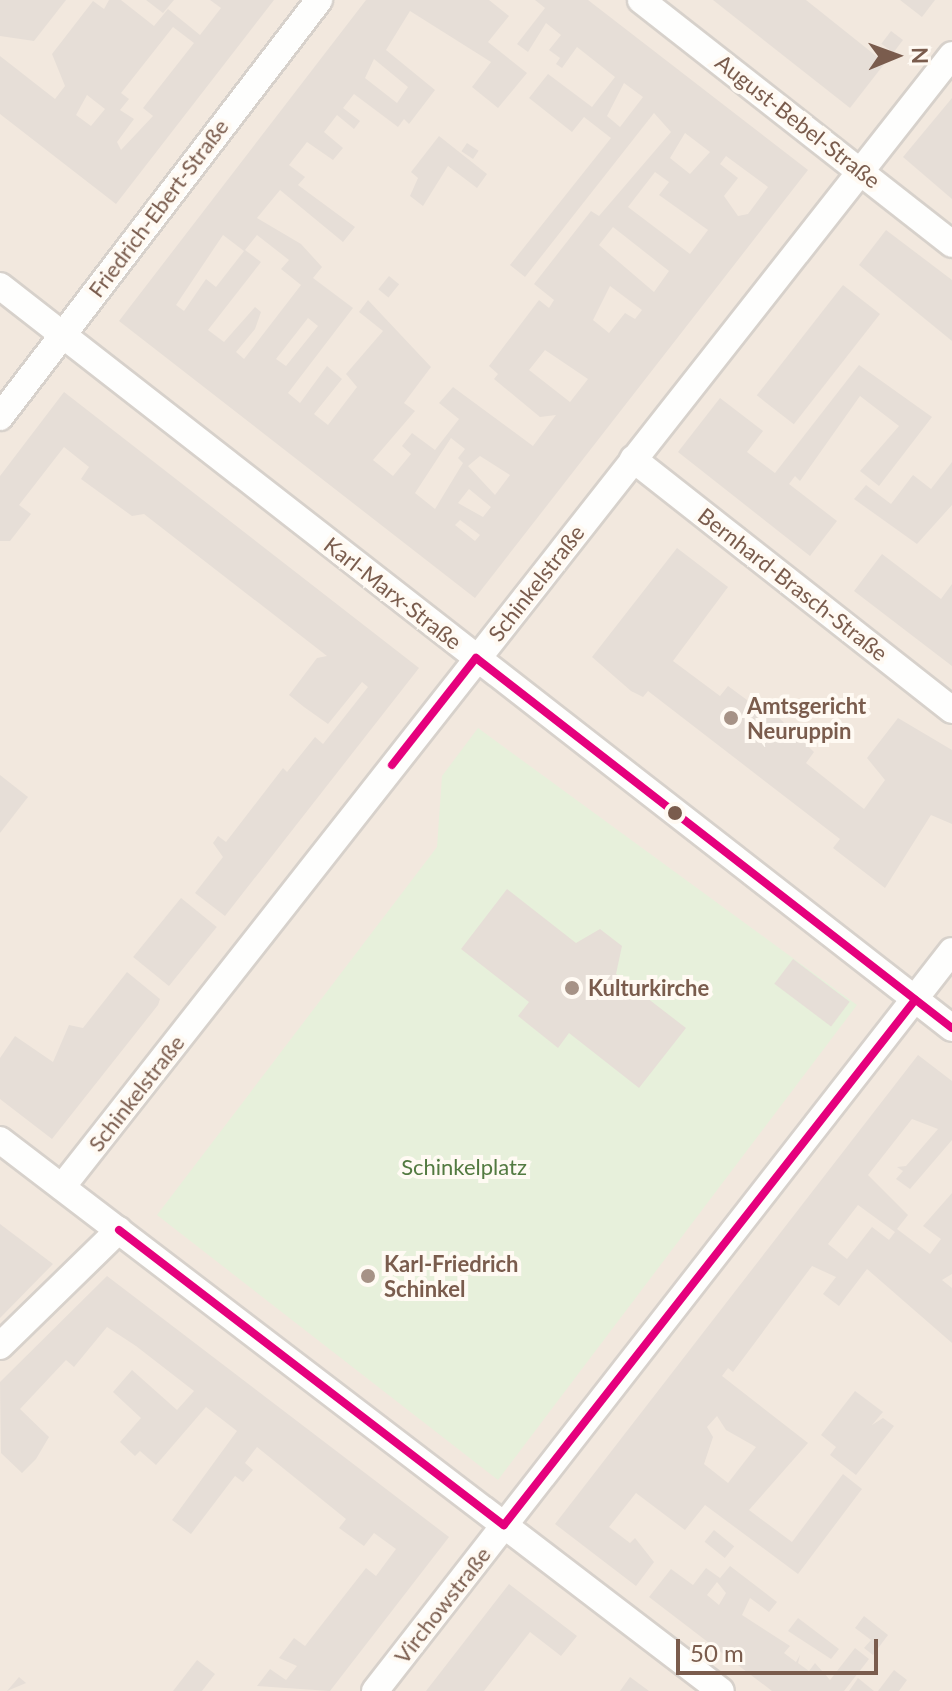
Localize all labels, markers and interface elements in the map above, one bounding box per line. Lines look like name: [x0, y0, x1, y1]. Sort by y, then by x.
north arrow: [856, 16, 936, 96]
text: N: [907, 47, 934, 64]
street label: August-Bebel-Straße: [710, 49, 886, 193]
street label: Friedrich-Ebert-Straße: [82, 114, 234, 302]
street label: Bernhard-Brasch-Straße: [693, 502, 893, 666]
street label: Schinkelstraße: [482, 520, 590, 646]
street label: Karl-Marx-Straße: [319, 531, 467, 655]
place label: Amtsgericht Neuruppin: [747, 692, 866, 744]
marker: Amtsgericht Neuruppin: [722, 709, 740, 727]
unlabelled marker: [667, 805, 683, 821]
place label: Kulturkirche: [588, 975, 709, 1001]
marker: Kulturkirche: [563, 979, 581, 997]
street label: Schinkelstraße: [82, 1030, 190, 1156]
park label: Schinkelplatz: [401, 1154, 527, 1180]
place label: Karl-Friedrich Schinkel: [384, 1250, 518, 1302]
marker: Karl-Friedrich Schinkel: [359, 1267, 377, 1285]
street label: Virchowstraße: [388, 1541, 496, 1669]
scale bar: [680, 1623, 882, 1673]
text: 50 m: [690, 1638, 744, 1667]

